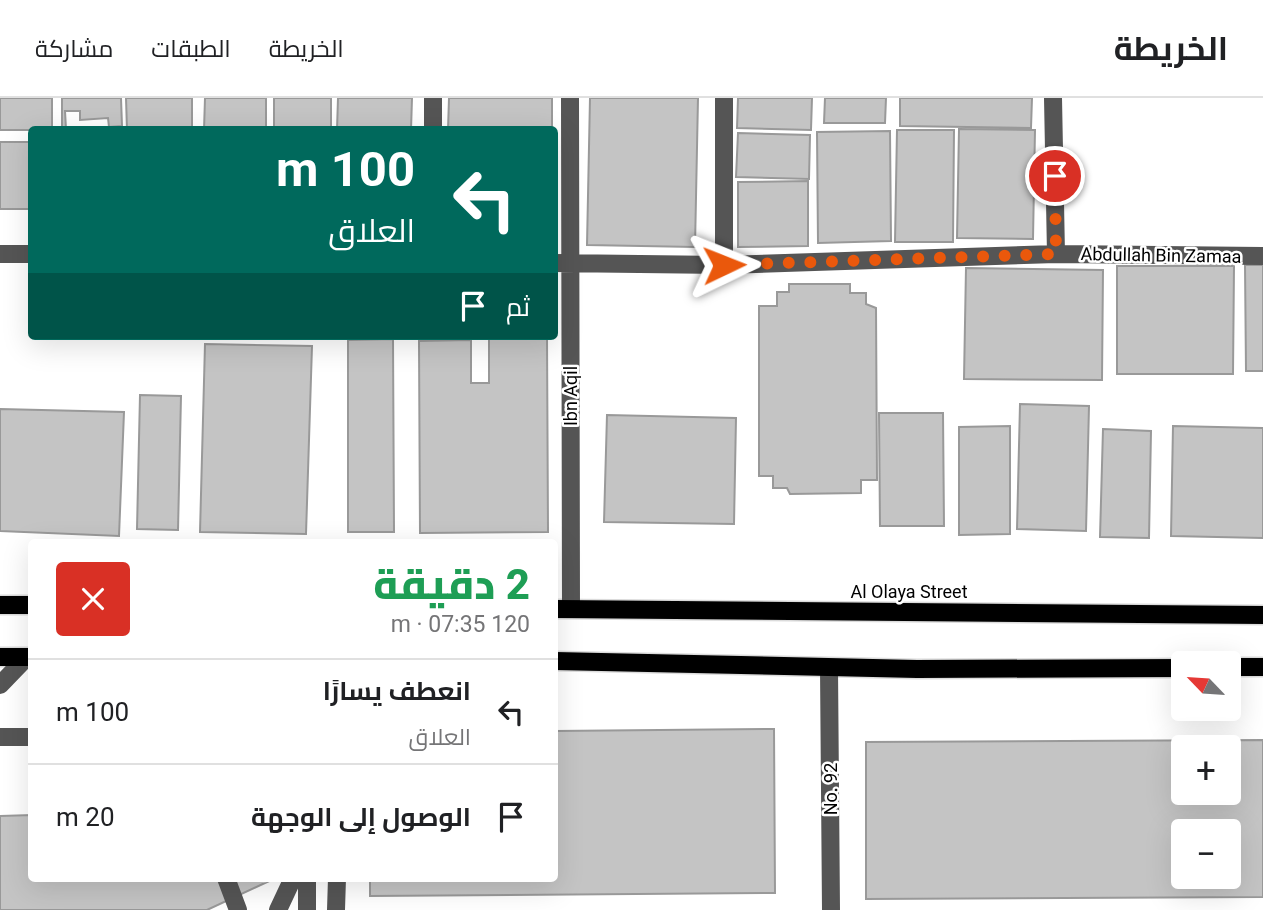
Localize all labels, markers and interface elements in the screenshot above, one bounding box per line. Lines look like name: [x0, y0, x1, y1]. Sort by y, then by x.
text: الخريطة: [1114, 29, 1228, 68]
text: مشاركة: [35, 35, 113, 63]
text: الطبقات: [151, 35, 231, 63]
text: الخريطة: [269, 35, 344, 63]
text: 100 m: [276, 141, 415, 198]
pin: [1025, 146, 1085, 206]
icon: left: [439, 154, 530, 245]
icon: arrive: [1036, 157, 1074, 195]
text: العلاق: [328, 212, 415, 250]
position arrow: [687, 228, 761, 302]
street label: Abdullah Bin Zamaa: [1080, 243, 1242, 267]
icon: arrive: [454, 287, 492, 325]
text: ثم: [506, 292, 530, 322]
street label: Ibn Aqil: [560, 366, 581, 426]
text: 2 دقيقة: [373, 560, 530, 609]
button: close: [56, 562, 130, 636]
street label: Al Olaya Street: [850, 581, 968, 602]
text: 120 m · 07:35: [391, 611, 530, 638]
north arrow: [1171, 651, 1241, 721]
map controls: [1171, 651, 1241, 889]
text: انعطف يسارًا: [323, 676, 471, 706]
icon: left: [492, 693, 530, 731]
text: 100 m: [56, 697, 129, 727]
text: العلاق: [409, 724, 471, 751]
button: +: [1171, 735, 1241, 805]
street label: No. 92: [820, 763, 841, 815]
icon: arrive: [492, 798, 530, 836]
text: 20 m: [56, 802, 115, 832]
text: الوصول إلى الوجهة: [251, 802, 471, 832]
button: −: [1171, 819, 1241, 889]

